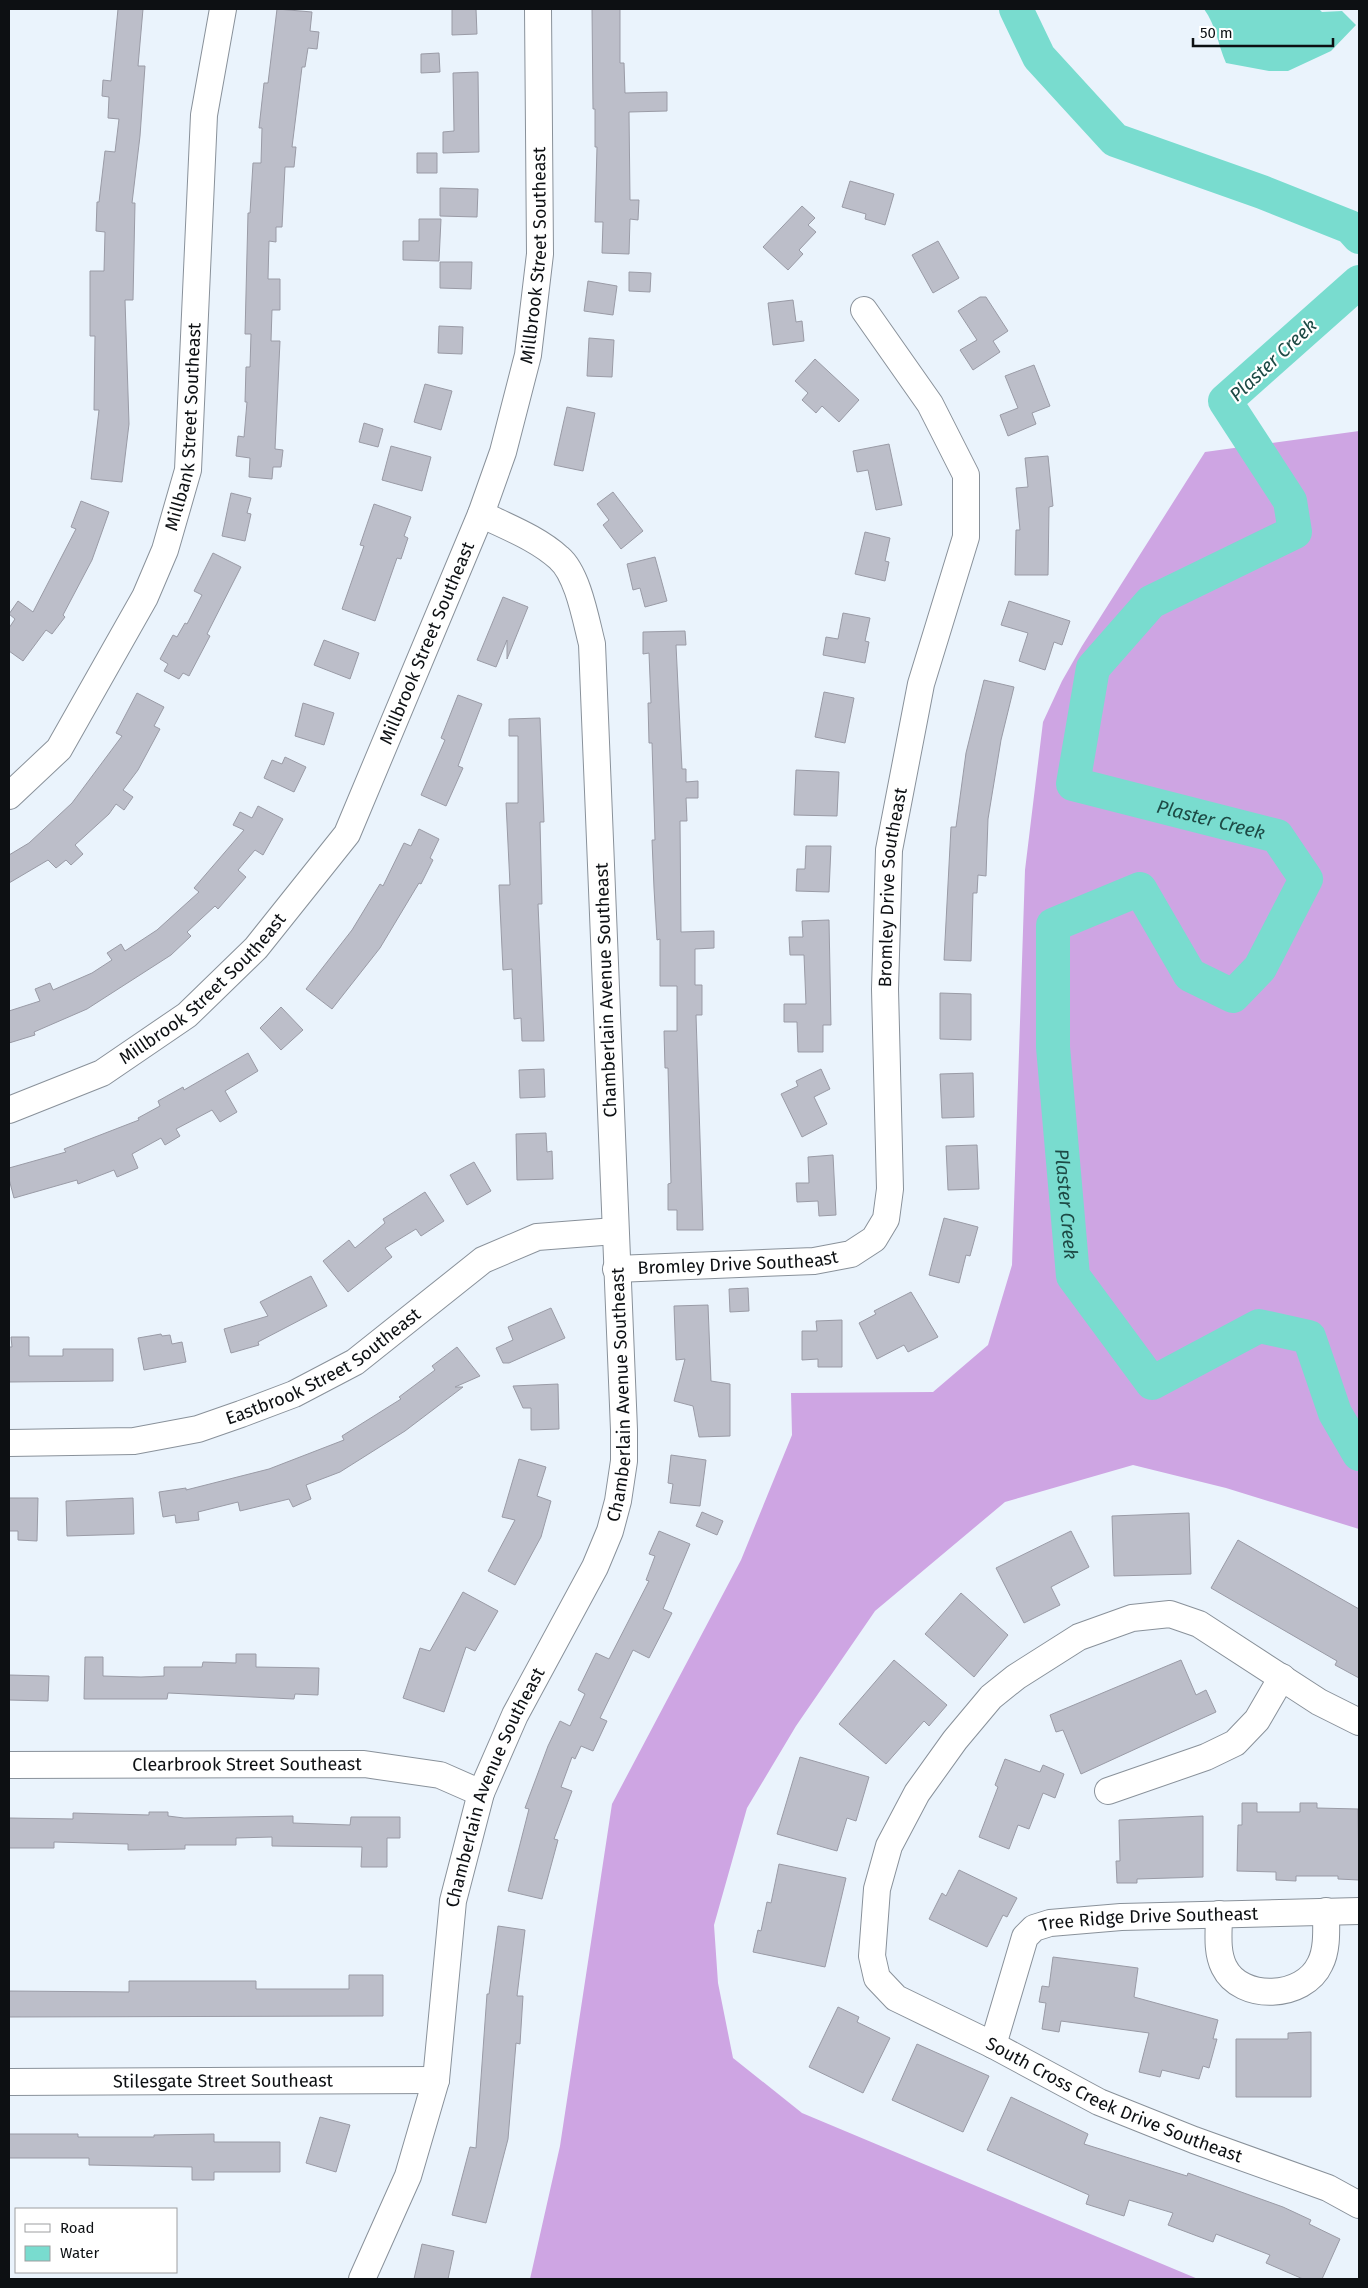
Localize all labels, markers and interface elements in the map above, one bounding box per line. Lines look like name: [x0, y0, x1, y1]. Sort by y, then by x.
scale bar: [1193, 15, 1333, 47]
text: 50 m: [1200, 24, 1233, 42]
street label: Millbrook Street Southeast: [515, 146, 551, 366]
water label: Plaster Creek: [1225, 314, 1321, 406]
street label: Millbank Street Southeast: [160, 322, 206, 533]
street label: Millbrook Street Southeast: [375, 538, 479, 748]
street label: Bromley Drive Southeast: [874, 785, 912, 988]
water label: Plaster Creek: [1154, 794, 1268, 844]
street label: Chamberlain Avenue Southeast: [591, 862, 621, 1118]
street label: Millbrook Street Southeast: [115, 908, 291, 1069]
water label: Plaster Creek: [1050, 1148, 1083, 1260]
street label: Bromley Drive Southeast: [637, 1246, 840, 1279]
street label: Chamberlain Avenue Southeast: [602, 1267, 636, 1524]
street label: Eastbrook Street Southeast: [223, 1303, 425, 1430]
street label: Chamberlain Avenue Southeast: [441, 1663, 550, 1908]
street label: Clearbrook Street Southeast: [132, 1753, 362, 1776]
street label: Tree Ridge Drive Southeast: [1037, 1903, 1259, 1937]
street label: South Cross Creek Drive Southeast: [982, 2032, 1246, 2168]
street label: Stilesgate Street Southeast: [113, 2069, 334, 2093]
legend: [15, 2208, 178, 2273]
text: Road: [60, 2219, 95, 2237]
text: Water: [60, 2244, 99, 2262]

